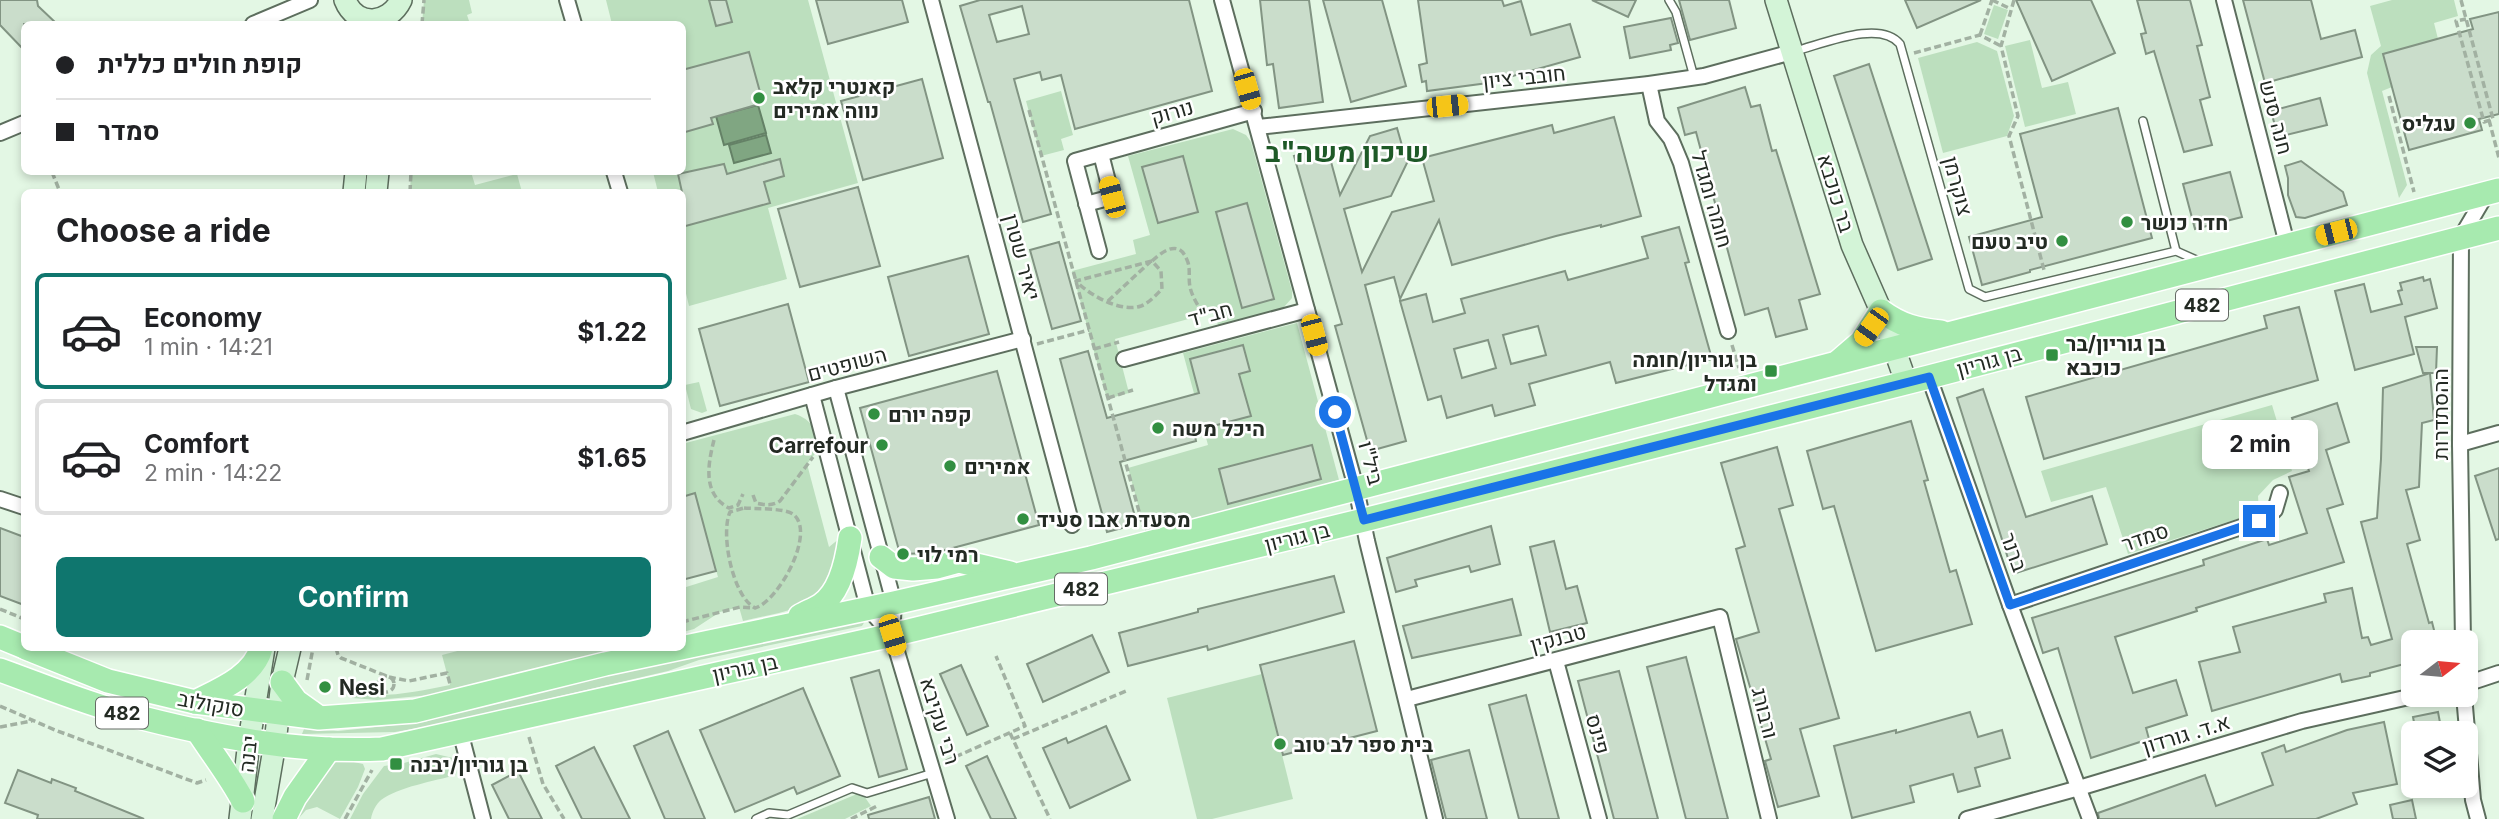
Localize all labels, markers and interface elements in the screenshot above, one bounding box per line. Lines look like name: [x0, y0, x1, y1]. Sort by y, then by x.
text: קופת חולים כללית: [98, 48, 302, 79]
street label: חובבי ציון: [1481, 60, 1567, 94]
car: [1232, 66, 1263, 112]
place label: קאנטרי קלאב נווה אמירים: [773, 74, 895, 123]
street label: חנה סנש: [2254, 77, 2298, 157]
marker: קאנטרי קלאב נווה אמירים: [751, 90, 767, 106]
car: [1426, 93, 1469, 119]
street label: נורוק: [1148, 94, 1196, 130]
place label: עגליס: [2402, 111, 2456, 136]
text: סמדר: [98, 115, 160, 146]
marker: עגליס: [2462, 115, 2478, 131]
district label: שיכון משה"ב: [1265, 135, 1429, 169]
street label: חומה ומגדל: [1686, 148, 1738, 250]
street label: בר כוכבא: [1812, 151, 1860, 235]
street label: צוקרמן: [1938, 154, 1978, 218]
car: [1097, 174, 1128, 220]
place label: חדר כושר: [2141, 210, 2228, 235]
text: Choose a ride: [56, 211, 271, 250]
street label: יאיר שטרן: [998, 211, 1046, 303]
marker: חדר כושר: [2119, 214, 2135, 230]
car: [2314, 217, 2359, 247]
place label: טיב טעם: [1971, 229, 2048, 254]
marker: טיב טעם: [2054, 233, 2070, 249]
road number: 482: [2176, 290, 2228, 320]
street label: חב"ד: [1185, 296, 1235, 332]
icon: car: [60, 300, 123, 363]
text: Economy: [144, 302, 262, 333]
car: [1851, 304, 1892, 350]
car: [1299, 312, 1330, 358]
text: $1.22: [577, 316, 647, 347]
place label: בן גוריון/בר כוכבא: [2066, 331, 2166, 380]
text: 1 min · 14:21: [144, 333, 273, 361]
street label: בן גוריון: [1954, 340, 2024, 382]
street label: השופטים: [805, 341, 889, 387]
place label: בן גוריון/חומה ומגדל: [1632, 347, 1758, 396]
marker: בן גוריון/בר כוכבא: [2044, 347, 2060, 363]
marker: בן גוריון/חומה ומגדל: [1763, 363, 1779, 379]
street label: ההסתדרות: [2428, 368, 2453, 460]
route start: [1319, 396, 1351, 428]
place label: קפה יורם: [888, 402, 972, 427]
marker: קפה יורם: [866, 406, 882, 422]
place label: היכל משה: [1172, 416, 1265, 441]
marker: היכל משה: [1150, 420, 1166, 436]
callout: 2 min: [2201, 420, 2317, 468]
icon: car: [60, 426, 123, 489]
text: Comfort: [144, 428, 249, 459]
text: 2 min: [2229, 430, 2291, 458]
place label: Carrefour: [769, 433, 868, 458]
marker: Carrefour: [874, 437, 890, 453]
street label: ביל"ו: [1353, 438, 1389, 488]
text: $1.65: [577, 442, 647, 473]
place label: אמירים: [964, 454, 1030, 479]
marker: אמירים: [942, 458, 958, 474]
text: 2 min · 14:22: [144, 459, 282, 487]
route end: [2243, 505, 2275, 537]
place label: מסעדת אבו סעיד: [1037, 507, 1191, 532]
marker: מסעדת אבו סעיד: [1015, 511, 1031, 527]
street label: בן גוריון: [1262, 517, 1332, 557]
street label: סמדר: [2118, 517, 2172, 557]
street label: ברנר: [1996, 529, 2032, 575]
place label: רמי לוי: [917, 542, 979, 567]
marker: רמי לוי: [895, 546, 911, 562]
button: Confirm: [56, 557, 651, 637]
road number: 482: [1055, 574, 1107, 604]
car: [876, 612, 909, 658]
street label: טבנקין: [1527, 619, 1589, 657]
north arrow: [2401, 630, 2478, 707]
map controls: [2401, 630, 2478, 798]
street label: בן גוריון: [710, 649, 780, 687]
street label: רבי עקיבא: [915, 674, 965, 768]
place label: Nesi: [339, 675, 385, 700]
marker: Nesi: [317, 679, 333, 695]
street label: ורבורג: [1747, 685, 1783, 741]
street label: סוקולוב: [176, 686, 246, 722]
road number: 482: [96, 698, 148, 728]
street label: א.ד. גורדון: [2139, 709, 2233, 759]
street label: פינס: [1581, 711, 1615, 757]
button: layers: [2401, 721, 2478, 798]
place label: בית ספר לב טוב: [1294, 732, 1434, 757]
street label: יבנה: [234, 734, 262, 774]
marker: בית ספר לב טוב: [1272, 736, 1288, 752]
place label: בן גוריון/יבנה: [410, 752, 528, 777]
marker: בן גוריון/יבנה: [388, 756, 404, 772]

